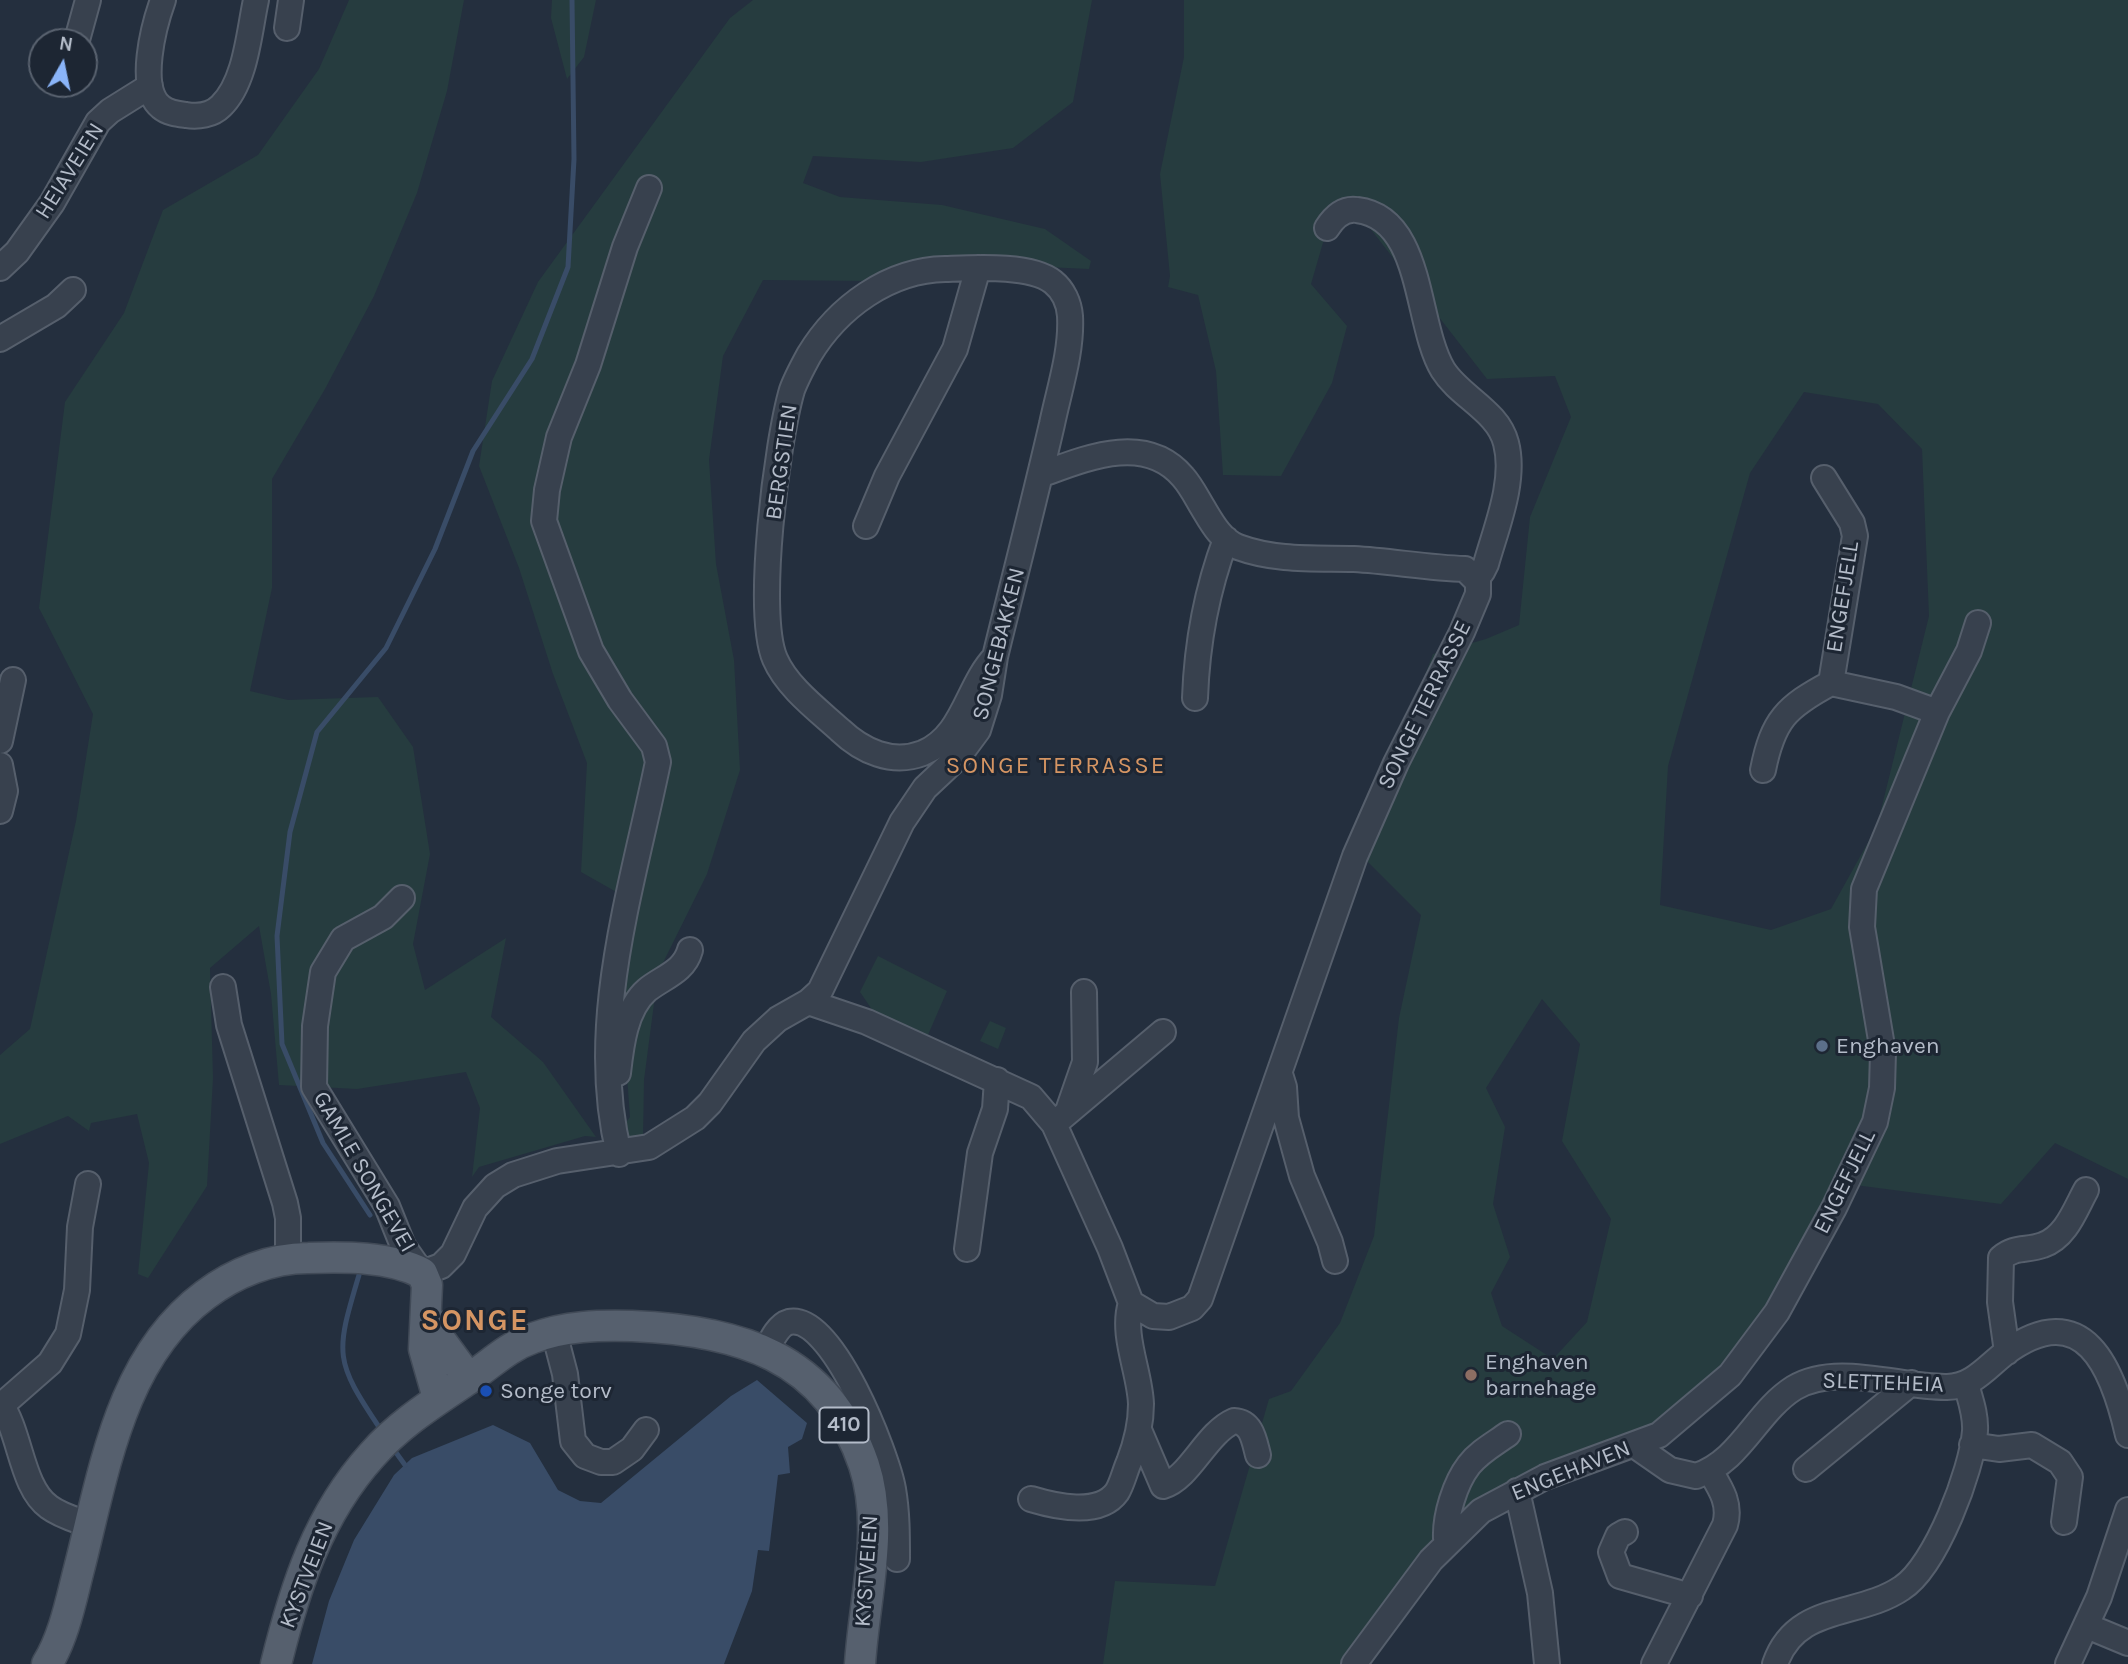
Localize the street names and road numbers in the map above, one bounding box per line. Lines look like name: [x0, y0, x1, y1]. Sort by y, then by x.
street label: HEIAVEIEN: [30, 118, 110, 224]
street label: BERGSTIEN: [760, 402, 804, 522]
street label: ENGEFJELL: [1821, 539, 1865, 655]
street label: SONGEBAKKEN: [967, 565, 1031, 723]
street label: SONGE TERRASSE: [1372, 616, 1478, 794]
street label: GAMLE SONGEVEI: [307, 1087, 421, 1257]
street label: ENGEFJELL: [1808, 1126, 1882, 1238]
street label: SLETTEHEIA: [1822, 1367, 1944, 1399]
road number: 410: [820, 1408, 868, 1442]
street label: ENGEHAVEN: [1507, 1435, 1635, 1507]
street label: KYSTVEIEN: [849, 1514, 885, 1628]
street label: KYSTVEIEN: [274, 1518, 340, 1632]

